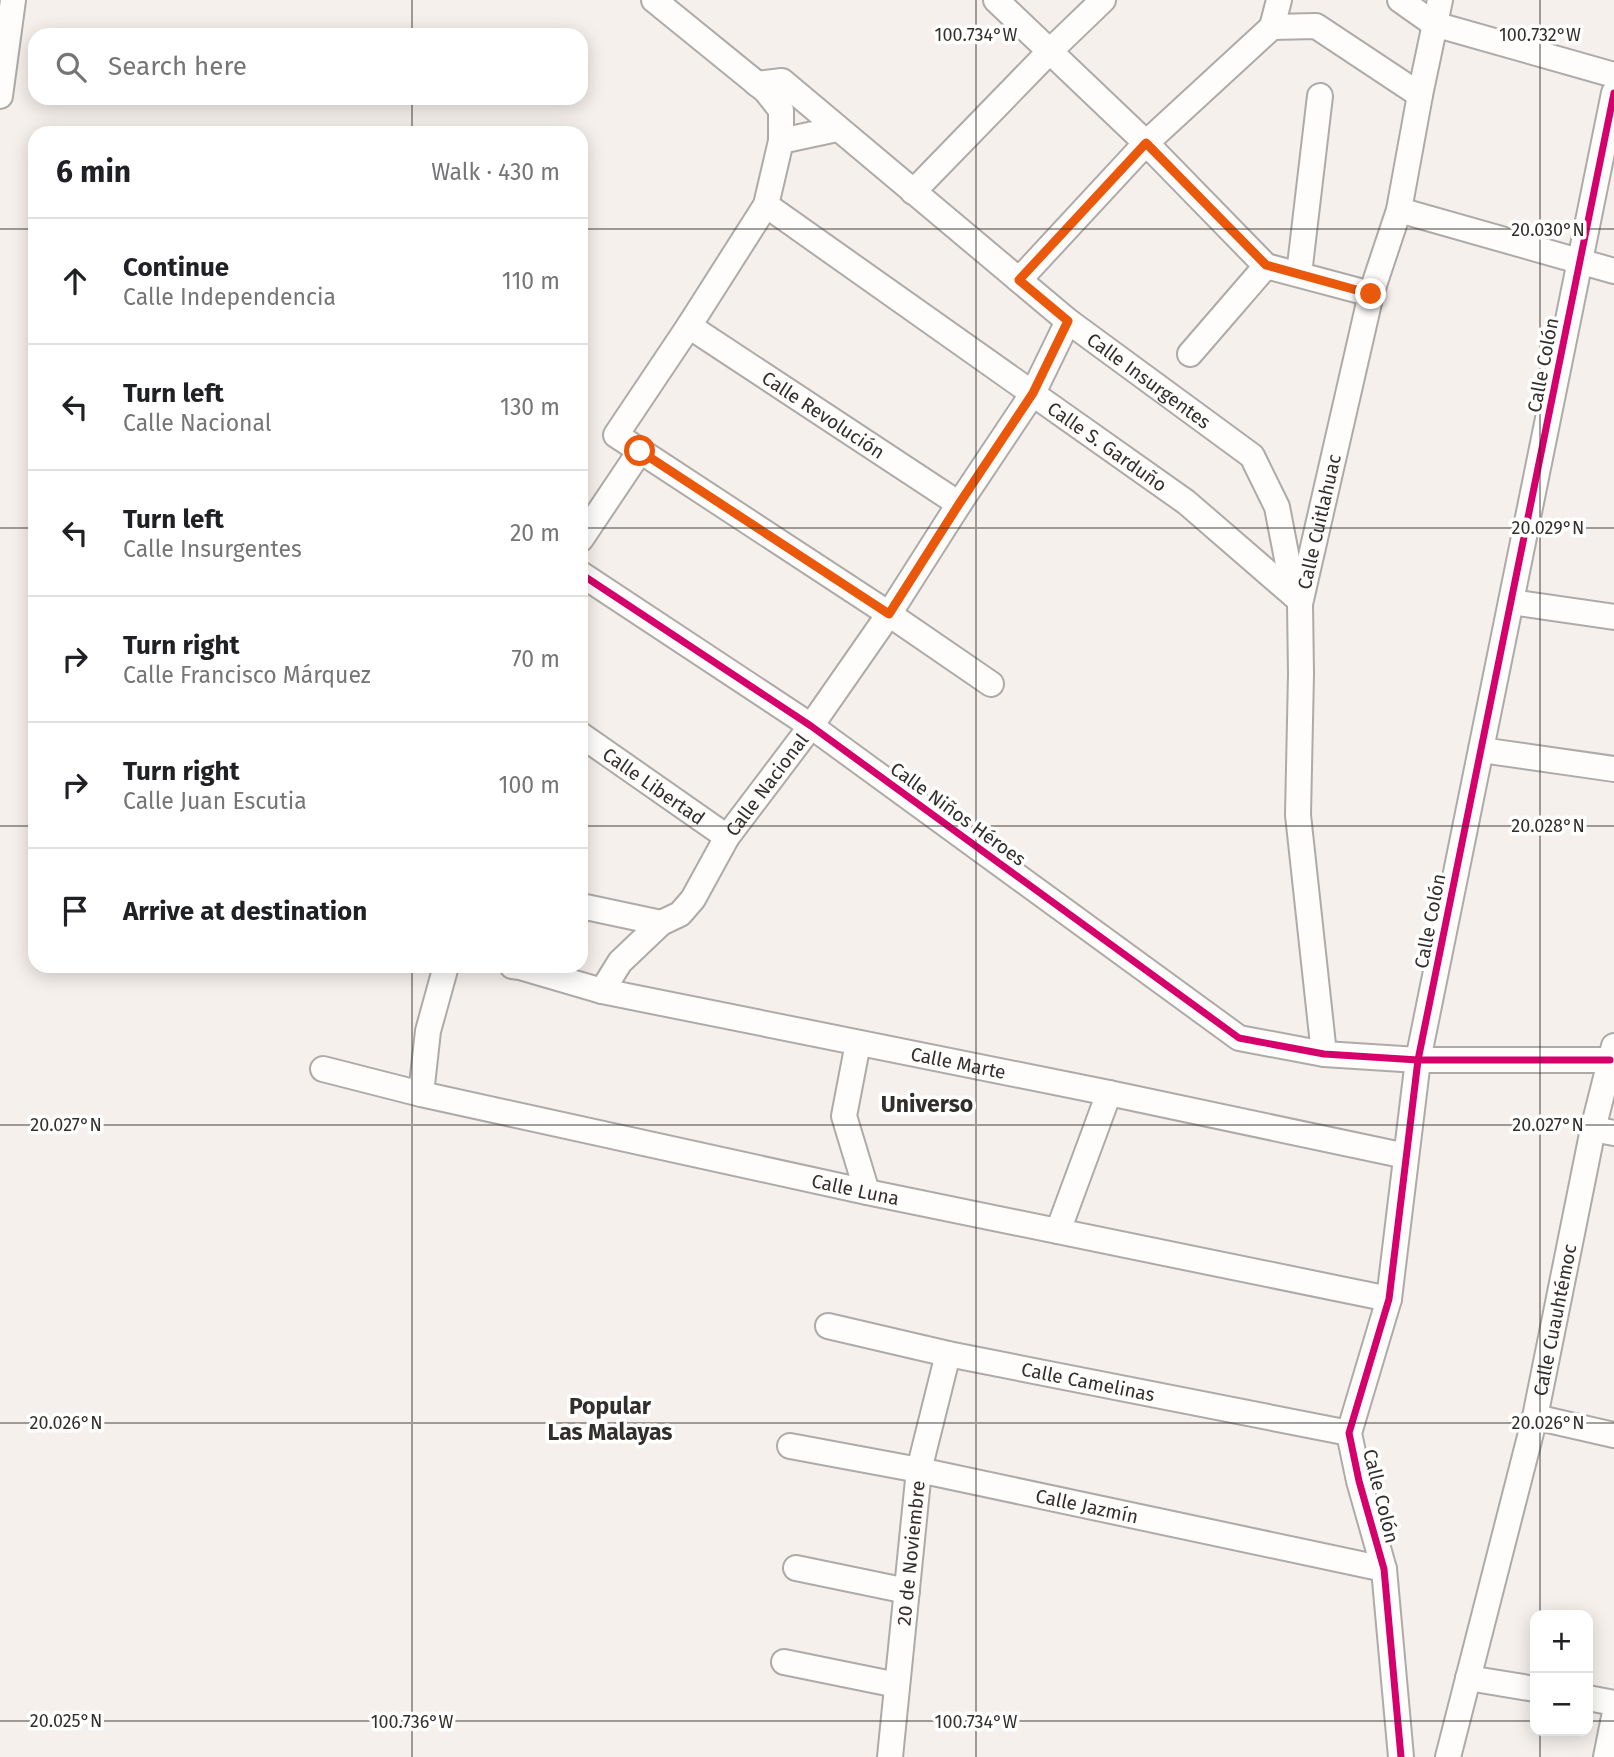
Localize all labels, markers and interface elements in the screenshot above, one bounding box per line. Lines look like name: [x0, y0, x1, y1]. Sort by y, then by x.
text: 100.734°W: [935, 24, 1018, 46]
text: 100.732°W: [1499, 24, 1581, 46]
search box: [28, 28, 588, 105]
icon: search: [52, 48, 90, 86]
text: Search here: [108, 51, 247, 82]
text: 6 min: [56, 154, 131, 190]
text: Walk · 430 m: [431, 158, 560, 186]
text: 20.030°N: [1511, 219, 1585, 241]
text: Continue: [123, 252, 229, 283]
icon: ahead: [56, 262, 94, 300]
text: 110 m: [502, 267, 560, 295]
route end: [1355, 278, 1386, 309]
text: Calle Independencia: [123, 283, 336, 311]
street label: Calle Colón: [1523, 316, 1563, 414]
street label: Calle Insurgentes: [1083, 327, 1215, 433]
street label: Calle Revolución: [758, 366, 889, 463]
text: Turn left: [123, 378, 224, 409]
icon: left: [56, 388, 94, 426]
text: 130 m: [500, 393, 560, 421]
street label: Calle S. Garduño: [1043, 396, 1171, 496]
text: Calle Nacional: [123, 409, 272, 437]
route start: [624, 435, 655, 466]
street label: Calle Cuitlahuac: [1292, 452, 1345, 591]
text: Turn left: [123, 504, 224, 535]
icon: left: [56, 514, 94, 552]
text: 20.029°N: [1512, 517, 1584, 539]
text: 20 m: [510, 519, 560, 547]
text: Calle Insurgentes: [123, 535, 302, 563]
text: Turn right: [123, 630, 240, 661]
icon: right: [56, 640, 94, 678]
text: 70 m: [511, 645, 560, 673]
text: Calle Francisco Márquez: [123, 661, 371, 689]
street label: Calle Nacional: [720, 728, 813, 841]
street label: Calle Libertad: [598, 742, 709, 830]
text: Turn right: [123, 756, 240, 787]
street label: Calle Niños Héroes: [886, 757, 1030, 871]
icon: right: [56, 766, 94, 804]
text: 100 m: [499, 771, 560, 799]
text: Calle Juan Escutia: [123, 787, 307, 815]
text: 20.028°N: [1511, 815, 1585, 837]
street label: Calle Colón: [1410, 872, 1450, 970]
icon: arrive: [56, 892, 94, 930]
text: Arrive at destination: [123, 896, 367, 927]
street label: Calle Marte: [909, 1042, 1008, 1083]
district label: Universo: [881, 1090, 973, 1118]
text: 20.027°N: [30, 1114, 102, 1136]
text: 20.027°N: [1512, 1114, 1584, 1136]
street label: Calle Luna: [810, 1169, 901, 1210]
street label: Calle Cuauhtémoc: [1528, 1242, 1581, 1398]
street label: Calle Camelinas: [1019, 1357, 1157, 1406]
district label: Popular Las Malayas: [548, 1392, 672, 1446]
text: 20.026°N: [30, 1412, 102, 1434]
text: 20.026°N: [1512, 1412, 1584, 1434]
street label: Calle Colón: [1358, 1447, 1404, 1545]
street label: 20 de Noviembre: [892, 1479, 929, 1627]
street label: Calle Jazmín: [1034, 1484, 1140, 1528]
map controls: [1530, 1610, 1593, 1736]
button: +: [1530, 1610, 1593, 1673]
button: −: [1530, 1673, 1593, 1736]
text: 20.025°N: [30, 1710, 102, 1732]
text: 100.736°W: [371, 1711, 453, 1733]
text: 100.734°W: [935, 1711, 1018, 1733]

